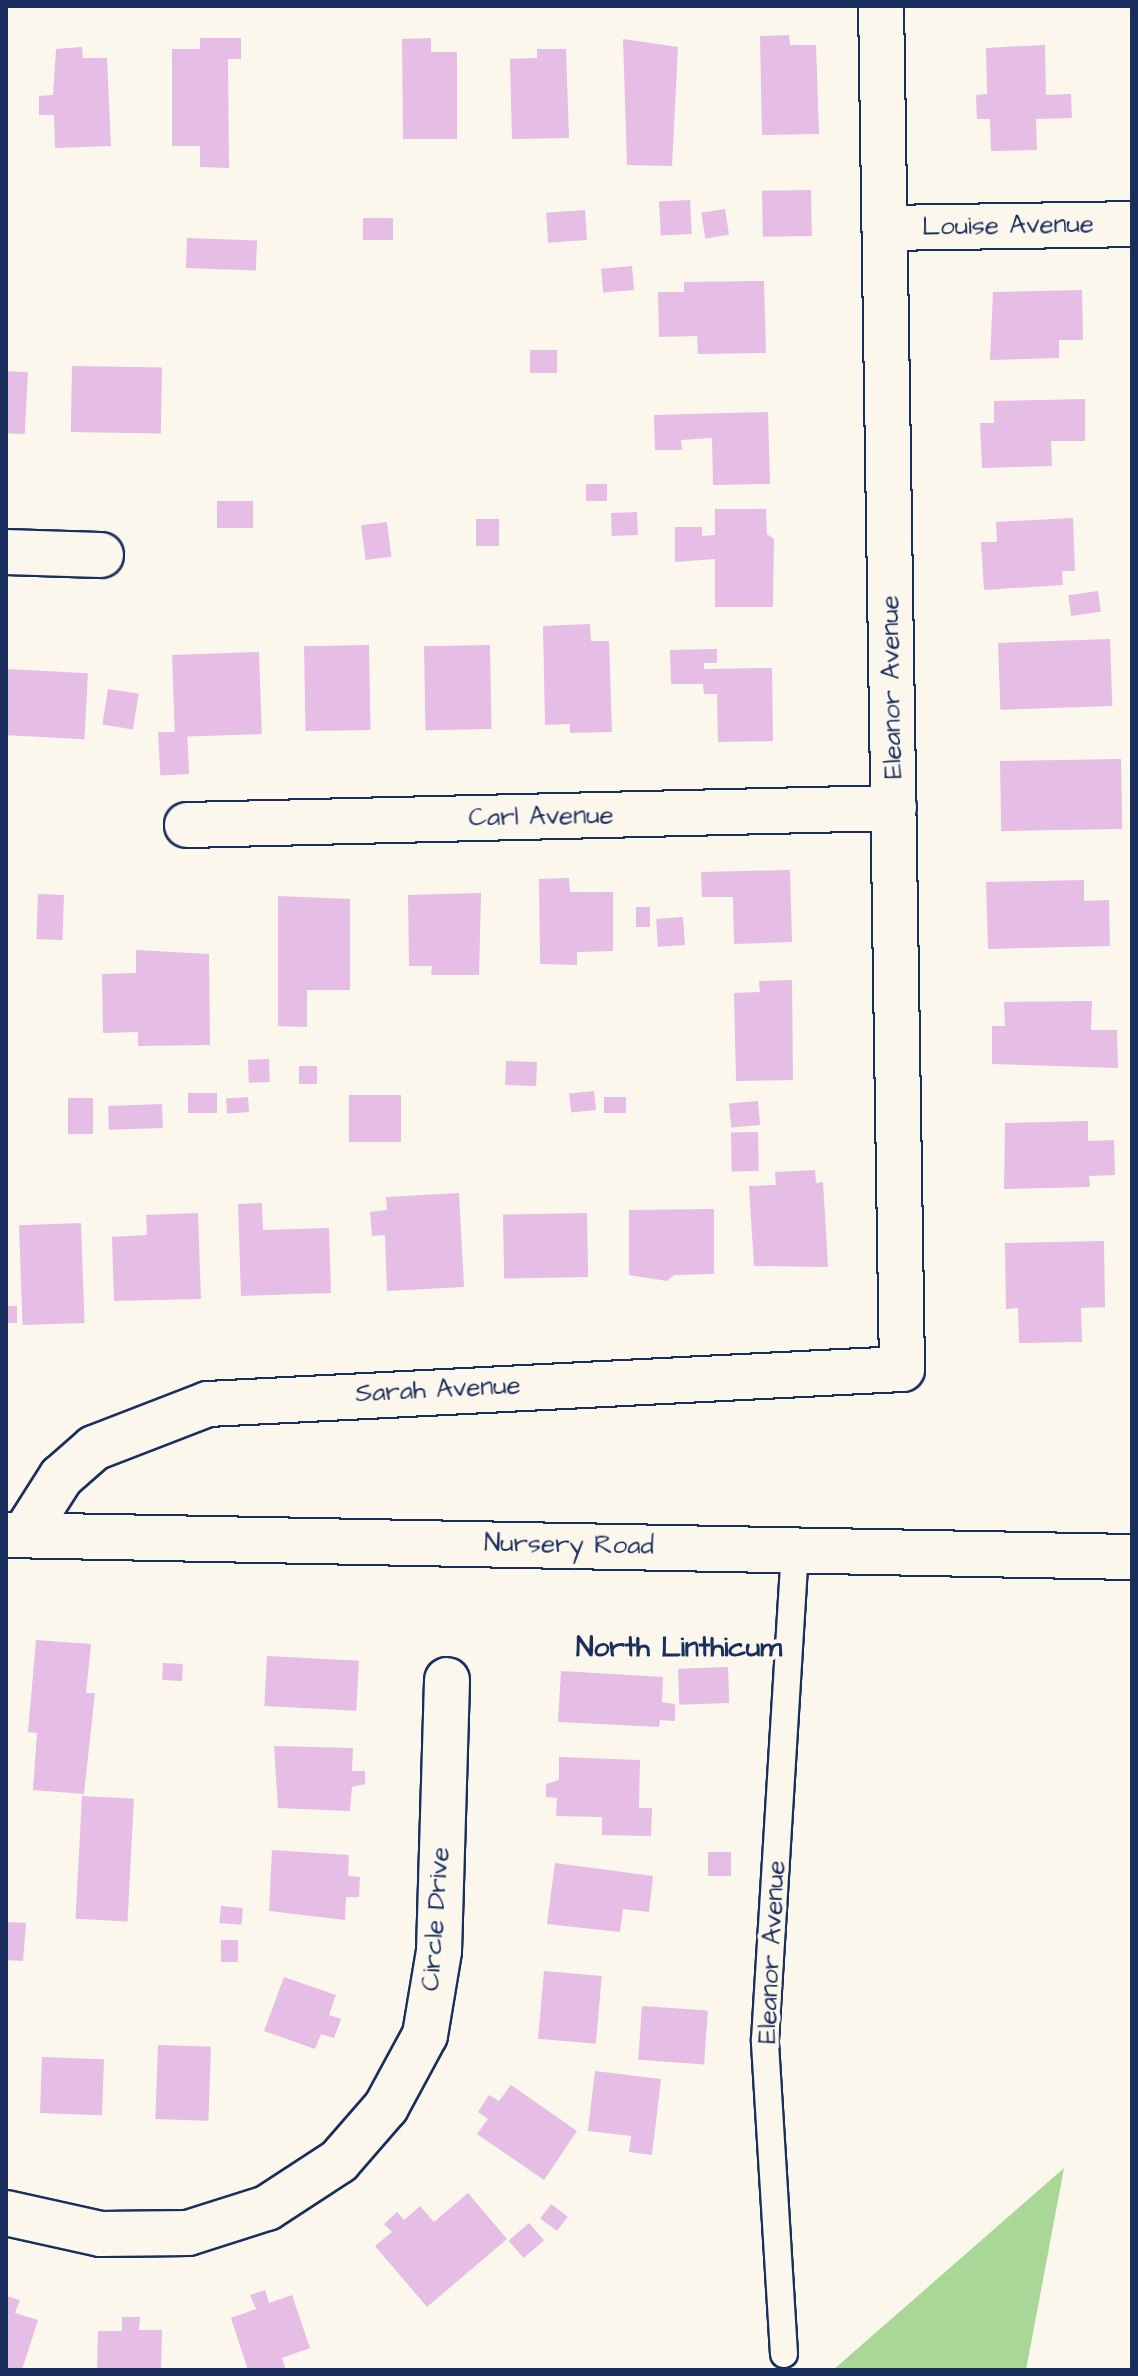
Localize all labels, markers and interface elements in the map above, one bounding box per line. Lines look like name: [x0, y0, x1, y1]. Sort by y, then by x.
street label: Louise Avenue: [922, 209, 1094, 243]
street label: Eleanor Avenue: [875, 595, 909, 779]
street label: Carl Avenue: [468, 800, 614, 834]
street label: Sarah Avenue: [355, 1370, 521, 1410]
street label: Nursery Road: [484, 1528, 654, 1562]
district label: North Linthicum: [576, 1631, 782, 1665]
street label: Circle Drive: [415, 1846, 457, 1992]
street label: Eleanor Avenue: [752, 1859, 792, 2045]

